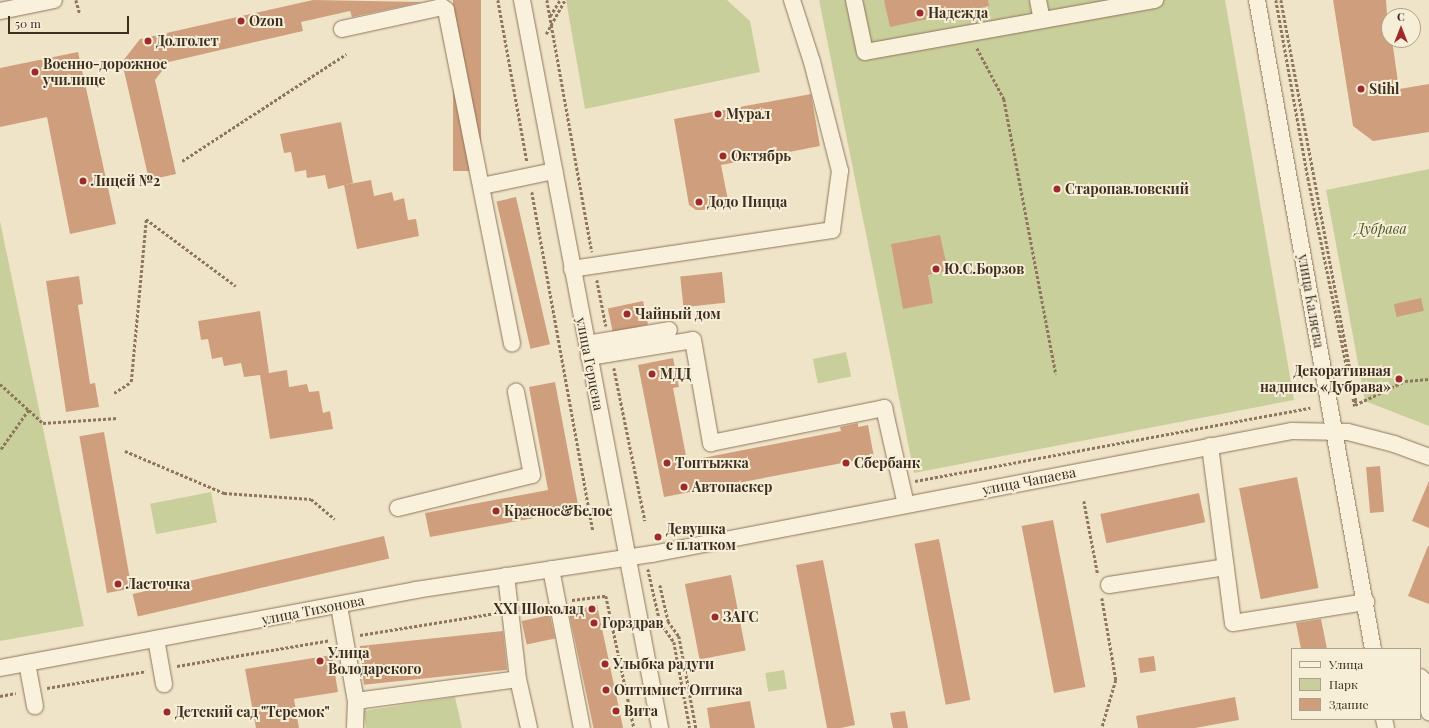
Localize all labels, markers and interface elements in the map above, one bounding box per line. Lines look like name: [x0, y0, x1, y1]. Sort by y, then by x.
place label: Надежда: [928, 5, 988, 21]
scale bar: [10, 8, 131, 34]
marker: Надежда: [915, 8, 925, 18]
north arrow: [1381, 8, 1421, 48]
text: С: [1397, 9, 1405, 24]
place label: Ozon: [249, 13, 283, 29]
text: 50 m: [15, 15, 41, 31]
marker: Ozon: [236, 16, 246, 26]
place label: Долголет: [156, 33, 219, 49]
marker: Долголет: [143, 36, 153, 46]
place label: Военно-дорожное училище: [43, 56, 167, 88]
marker: Военно-дорожное училище: [30, 67, 40, 77]
place label: Stihl: [1369, 81, 1399, 97]
marker: Stihl: [1356, 84, 1366, 94]
place label: Мурал: [726, 106, 770, 122]
marker: Мурал: [713, 109, 723, 119]
place label: Октябрь: [731, 148, 791, 164]
marker: Октябрь: [718, 151, 728, 161]
place label: Лицей №2: [91, 173, 160, 189]
marker: Лицей №2: [78, 176, 88, 186]
place label: Старопавловский: [1065, 181, 1189, 197]
marker: Старопавловский: [1052, 184, 1062, 194]
place label: Додо Пицца: [707, 194, 787, 210]
marker: Додо Пицца: [694, 197, 704, 207]
park label: Дубрава: [1355, 221, 1407, 237]
street label: улица Каляева: [1294, 253, 1328, 349]
place label: Ю.С.Борзов: [944, 261, 1024, 277]
marker: Ю.С.Борзов: [931, 264, 941, 274]
place label: Чайный дом: [635, 306, 721, 322]
marker: Чайный дом: [622, 309, 632, 319]
street label: улица Герцена: [573, 316, 607, 412]
place label: Декоративная надпись «Дубрава»: [1260, 363, 1391, 396]
place label: МДД: [660, 366, 691, 382]
marker: МДД: [647, 369, 657, 379]
marker: Декоративная надпись «Дубрава»: [1394, 374, 1404, 384]
place label: Топтыжка: [675, 455, 749, 471]
place label: Сбербанк: [854, 455, 920, 471]
marker: Топтыжка: [662, 458, 672, 468]
marker: Сбербанк: [841, 458, 851, 468]
street label: улица Чапаева: [981, 464, 1077, 498]
place label: Автопаскер: [692, 479, 772, 495]
marker: Автопаскер: [679, 482, 689, 492]
place label: Красное&Белое: [504, 503, 613, 519]
marker: Красное&Белое: [491, 506, 501, 516]
place label: Девушка с платком: [666, 521, 736, 554]
marker: Девушка с платком: [653, 532, 663, 542]
place label: Ласточка: [126, 576, 190, 592]
marker: Ласточка: [113, 579, 123, 589]
street label: улица Тихонова: [260, 592, 366, 628]
place label: XXI Шоколад: [493, 601, 584, 617]
marker: XXI Шоколад: [587, 604, 597, 614]
place label: ЗАГС: [723, 609, 758, 625]
marker: ЗАГС: [710, 612, 720, 622]
place label: Горздрав: [602, 615, 664, 631]
marker: Горздрав: [589, 618, 599, 628]
place label: Улица Володарского: [328, 645, 421, 678]
legend: [1291, 648, 1421, 720]
marker: Улица Володарского: [315, 656, 325, 666]
place label: Улыбка радуги: [613, 656, 714, 672]
text: Улица: [1329, 656, 1363, 672]
marker: Улыбка радуги: [600, 659, 610, 669]
text: Парк: [1329, 676, 1358, 692]
place label: Оптимист Оптика: [614, 682, 742, 698]
marker: Оптимист Оптика: [601, 685, 611, 695]
text: Здание: [1329, 696, 1369, 712]
place label: Вита: [624, 703, 658, 719]
place label: Детский сад "Теремок": [175, 704, 330, 720]
marker: Вита: [611, 706, 621, 716]
marker: Детский сад "Теремок": [162, 707, 172, 717]

